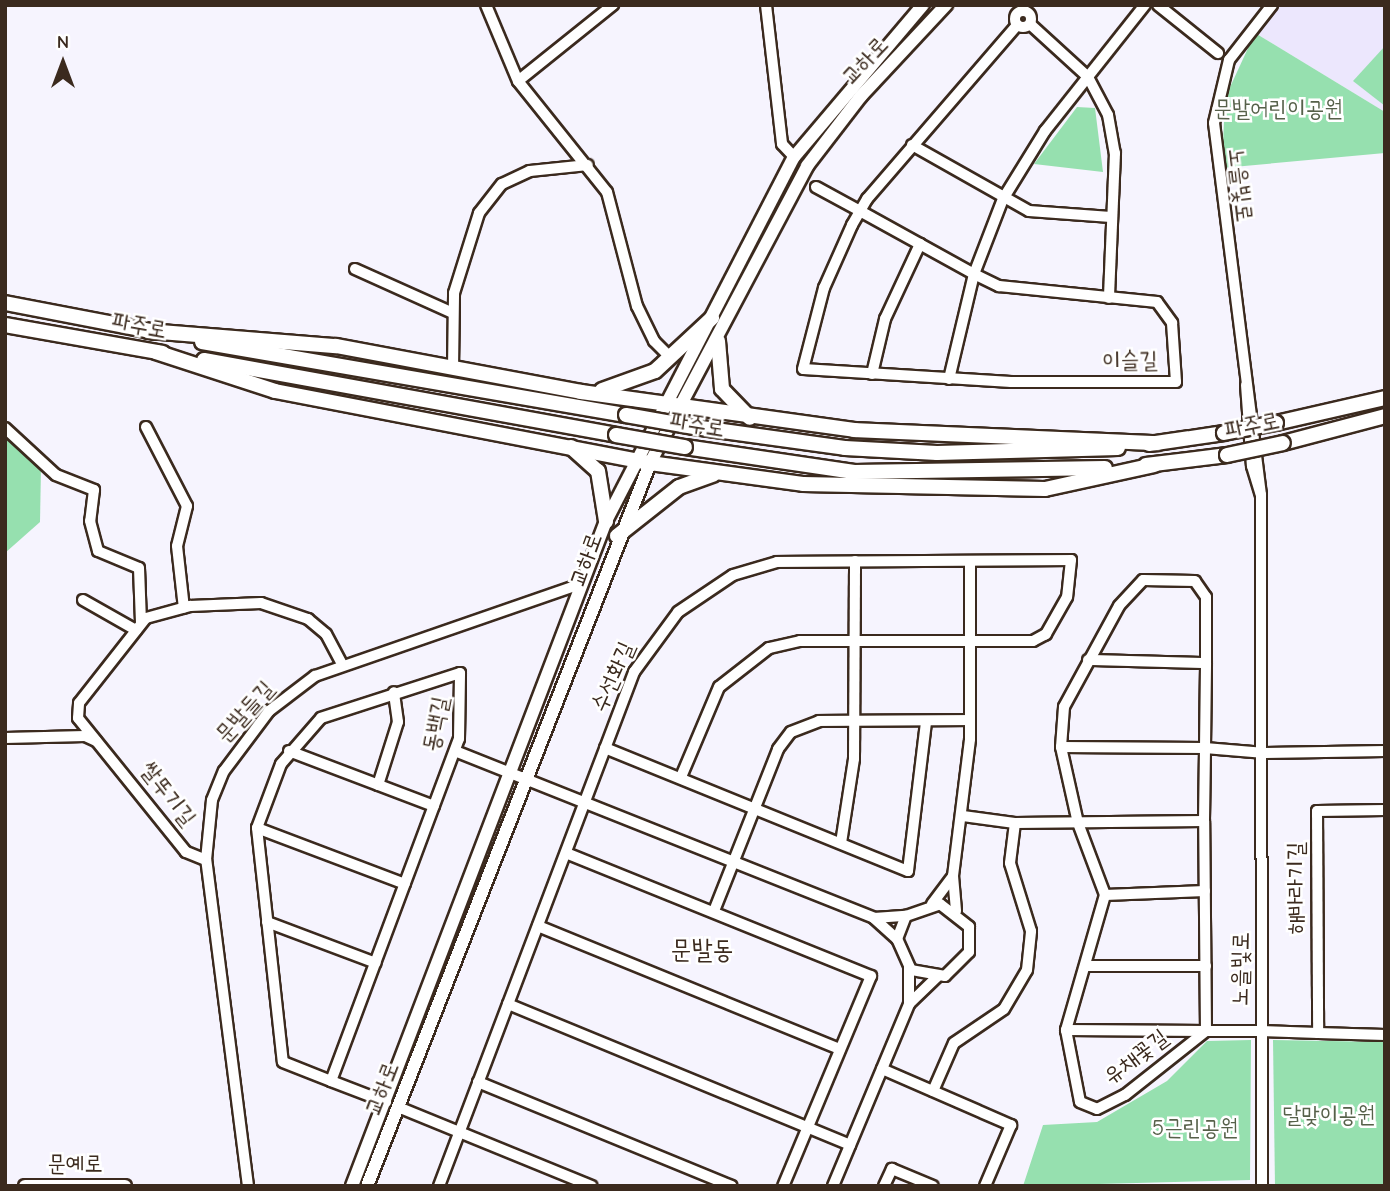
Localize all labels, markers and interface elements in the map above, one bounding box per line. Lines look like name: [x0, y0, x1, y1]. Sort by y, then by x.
north arrow: [28, 28, 98, 98]
text: N: [57, 31, 69, 53]
street label: 교하로: [836, 31, 894, 91]
park label: 문발어린이공원: [1213, 95, 1343, 123]
street label: 노을빛로: [1222, 147, 1258, 223]
street label: 파주로: [109, 308, 169, 344]
street label: 이슬길: [1102, 347, 1158, 375]
street label: 파주로: [667, 407, 727, 443]
street label: 파주로: [1222, 407, 1282, 445]
street label: 교하로: [564, 529, 608, 591]
street label: 수선화길: [585, 638, 641, 716]
street label: 문발들길: [210, 675, 280, 749]
street label: 동백길: [417, 694, 455, 754]
street label: 쌀뚜기길: [134, 756, 202, 832]
street label: 해바라기길: [1282, 842, 1310, 934]
street label: 노을빛로: [1227, 932, 1255, 1006]
district label: 문발동: [671, 935, 733, 967]
street label: 유채꽃길: [1098, 1024, 1174, 1090]
street label: 교하로: [359, 1058, 405, 1120]
park label: 달맞이공원: [1283, 1101, 1375, 1129]
park label: 5근린공원: [1152, 1114, 1238, 1142]
street label: 문예로: [47, 1150, 103, 1178]

